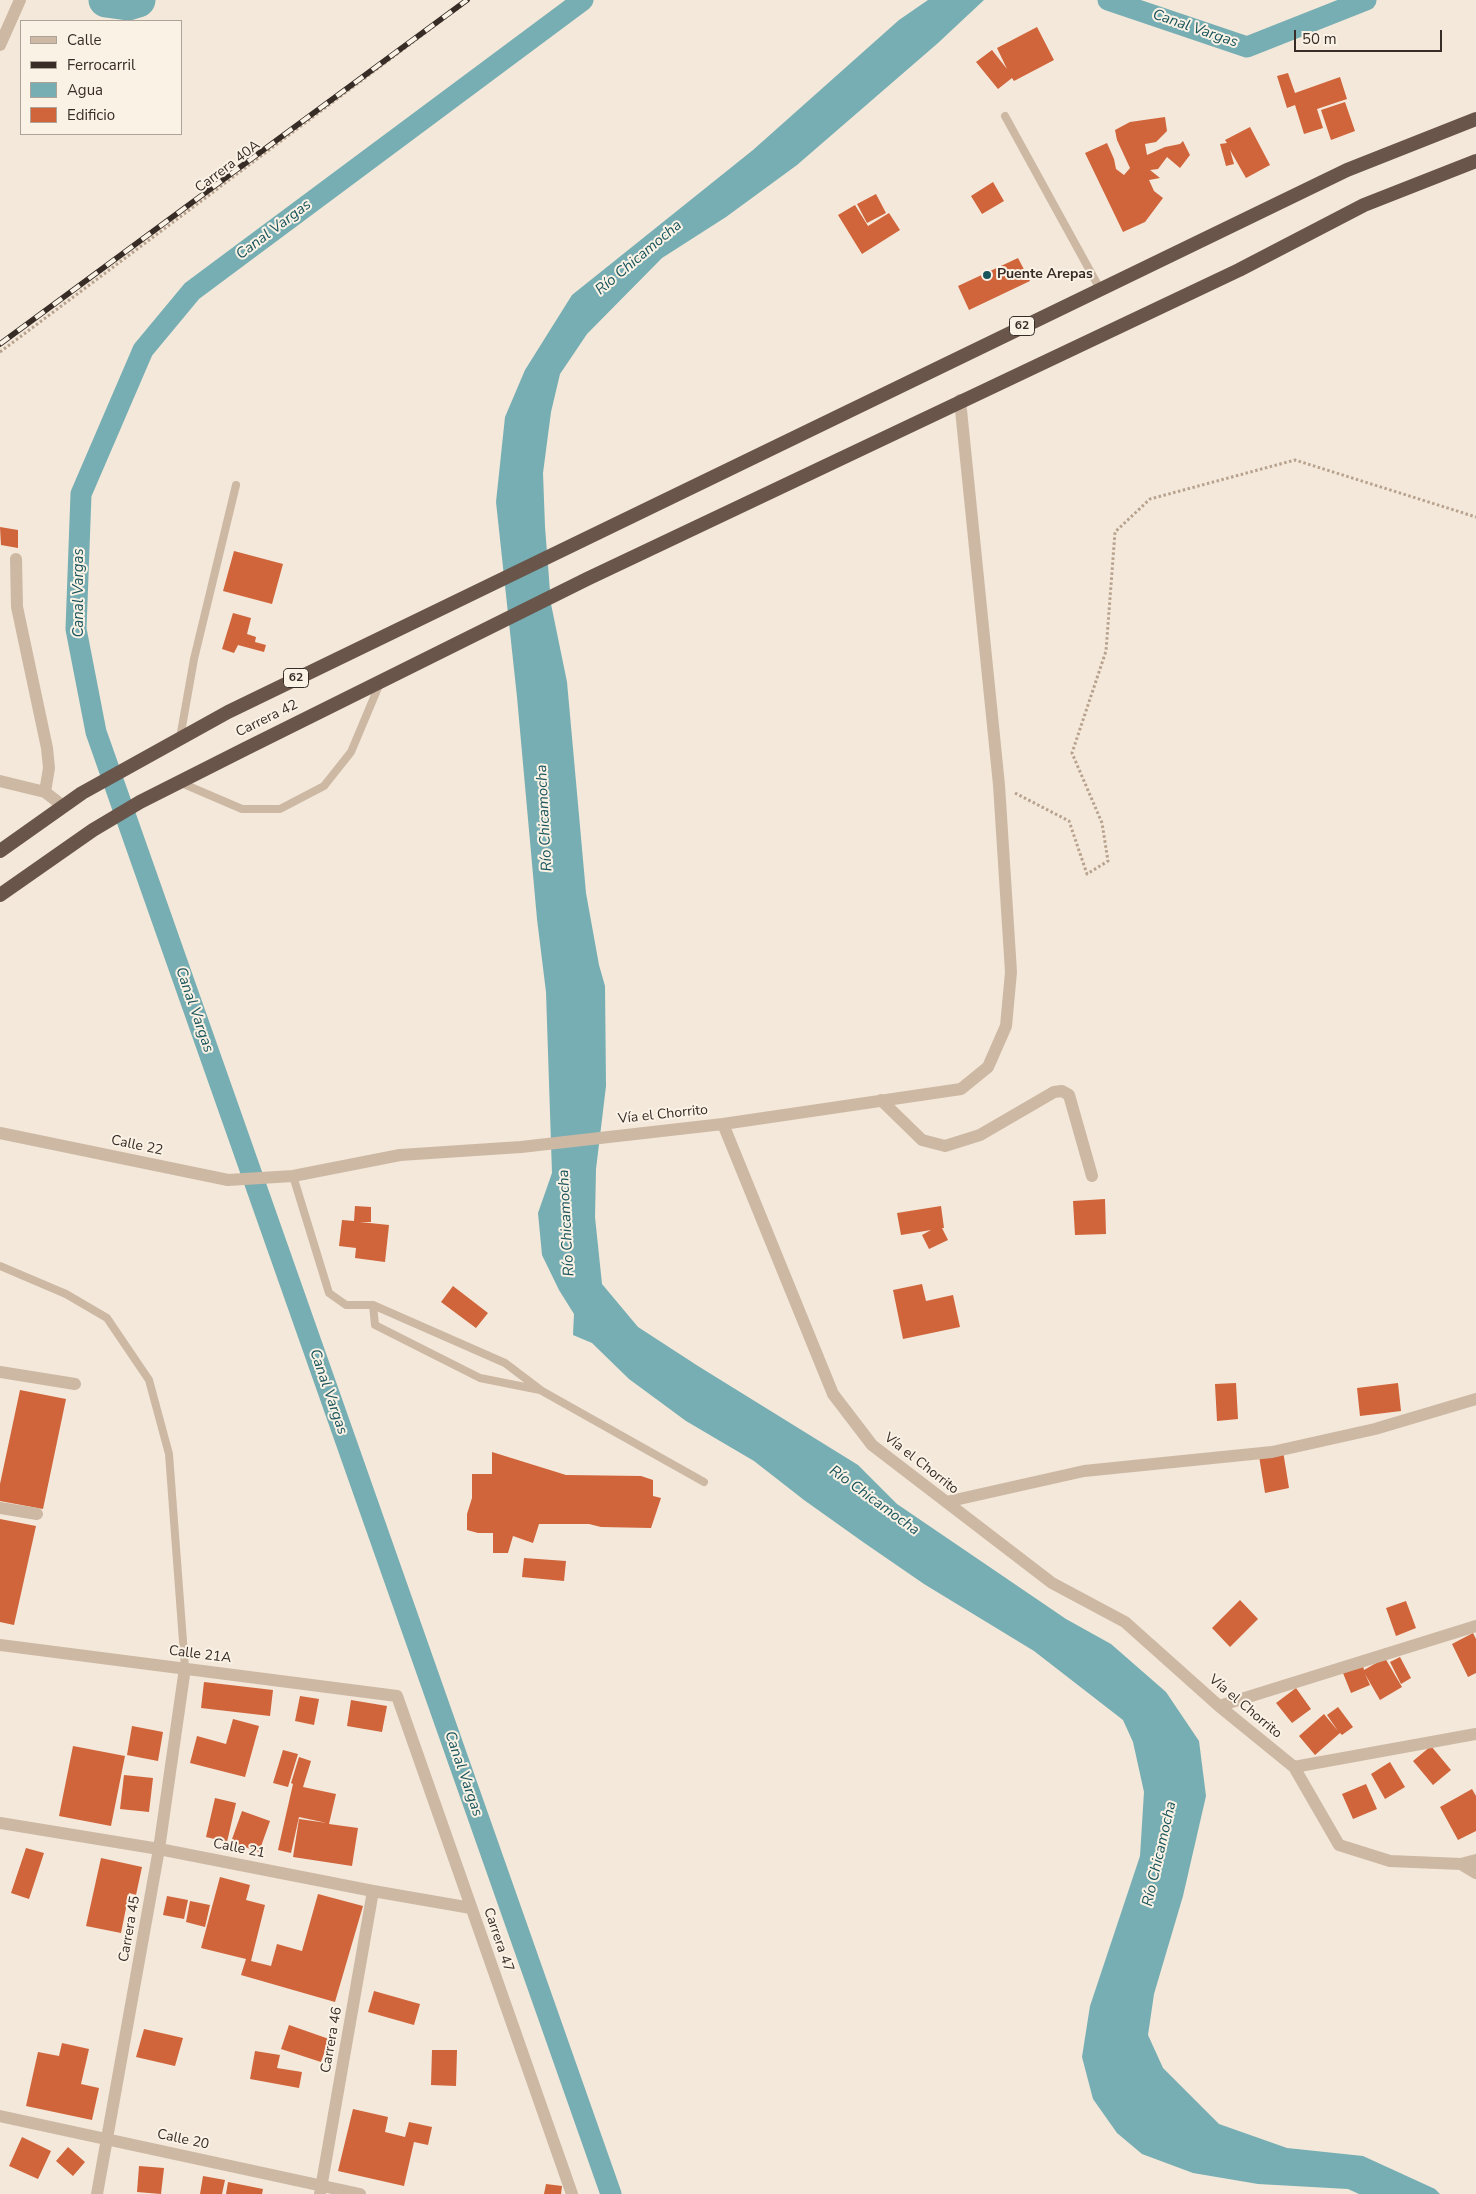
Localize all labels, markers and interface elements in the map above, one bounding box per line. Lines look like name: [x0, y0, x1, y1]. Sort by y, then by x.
water label: Canal Vargas: [1150, 6, 1240, 52]
legend: [20, 20, 182, 135]
scale bar: [1296, 20, 1444, 52]
text: 50 m: [1302, 29, 1337, 49]
text: Calle: [67, 30, 102, 50]
text: Ferrocarril: [67, 55, 135, 75]
text: Agua: [67, 80, 103, 100]
text: Edificio: [67, 105, 115, 125]
street label: Carrera 40A: [192, 137, 264, 197]
water label: Canal Vargas: [233, 196, 315, 264]
water label: Río Chicamocha: [592, 217, 686, 299]
place label: Puente Arepas: [997, 267, 1093, 283]
marker: Puente Arepas: [981, 269, 993, 281]
road number: 62: [1010, 316, 1034, 336]
water label: Canal Vargas: [70, 548, 88, 638]
road number: 62: [284, 668, 308, 688]
street label: Carrera 42: [233, 697, 301, 741]
water label: Río Chicamocha: [533, 764, 557, 872]
water label: Canal Vargas: [171, 965, 217, 1055]
street label: Vía el Chorrito: [617, 1102, 709, 1128]
street label: Calle 22: [109, 1132, 165, 1160]
water label: Río Chicamocha: [555, 1169, 579, 1277]
water label: Canal Vargas: [305, 1347, 351, 1437]
street label: Vía el Chorrito: [880, 1430, 962, 1498]
water label: Río Chicamocha: [825, 1462, 923, 1540]
street label: Calle 21A: [168, 1643, 232, 1667]
street label: Vía el Chorrito: [1205, 1672, 1285, 1742]
water label: Canal Vargas: [440, 1729, 486, 1819]
water label: Río Chicamocha: [1139, 1800, 1181, 1908]
street label: Calle 21: [212, 1836, 266, 1862]
street label: Carrera 45: [116, 1895, 144, 1963]
street label: Carrera 47: [479, 1906, 517, 1974]
street label: Carrera 46: [318, 2006, 346, 2074]
street label: Calle 20: [155, 2126, 211, 2154]

